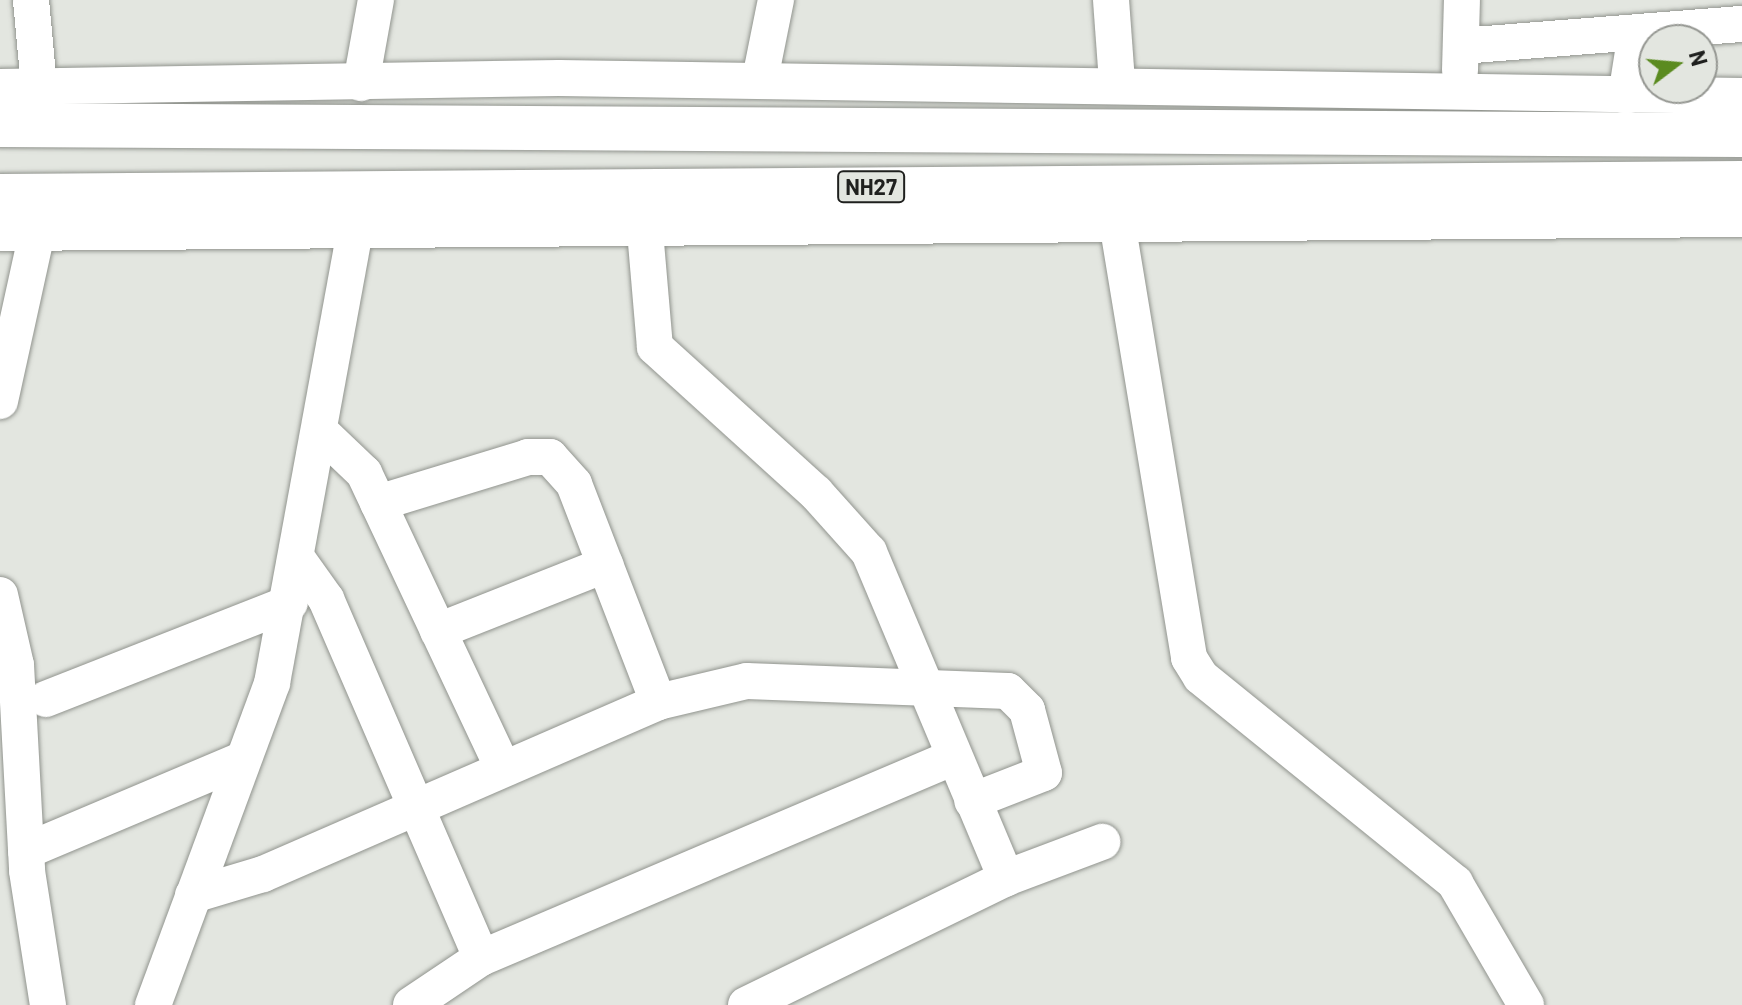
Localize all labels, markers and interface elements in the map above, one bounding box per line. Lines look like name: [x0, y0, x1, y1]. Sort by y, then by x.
north arrow: [1638, 24, 1718, 104]
text: N: [1685, 47, 1714, 69]
road number: NH27: [837, 169, 905, 205]

